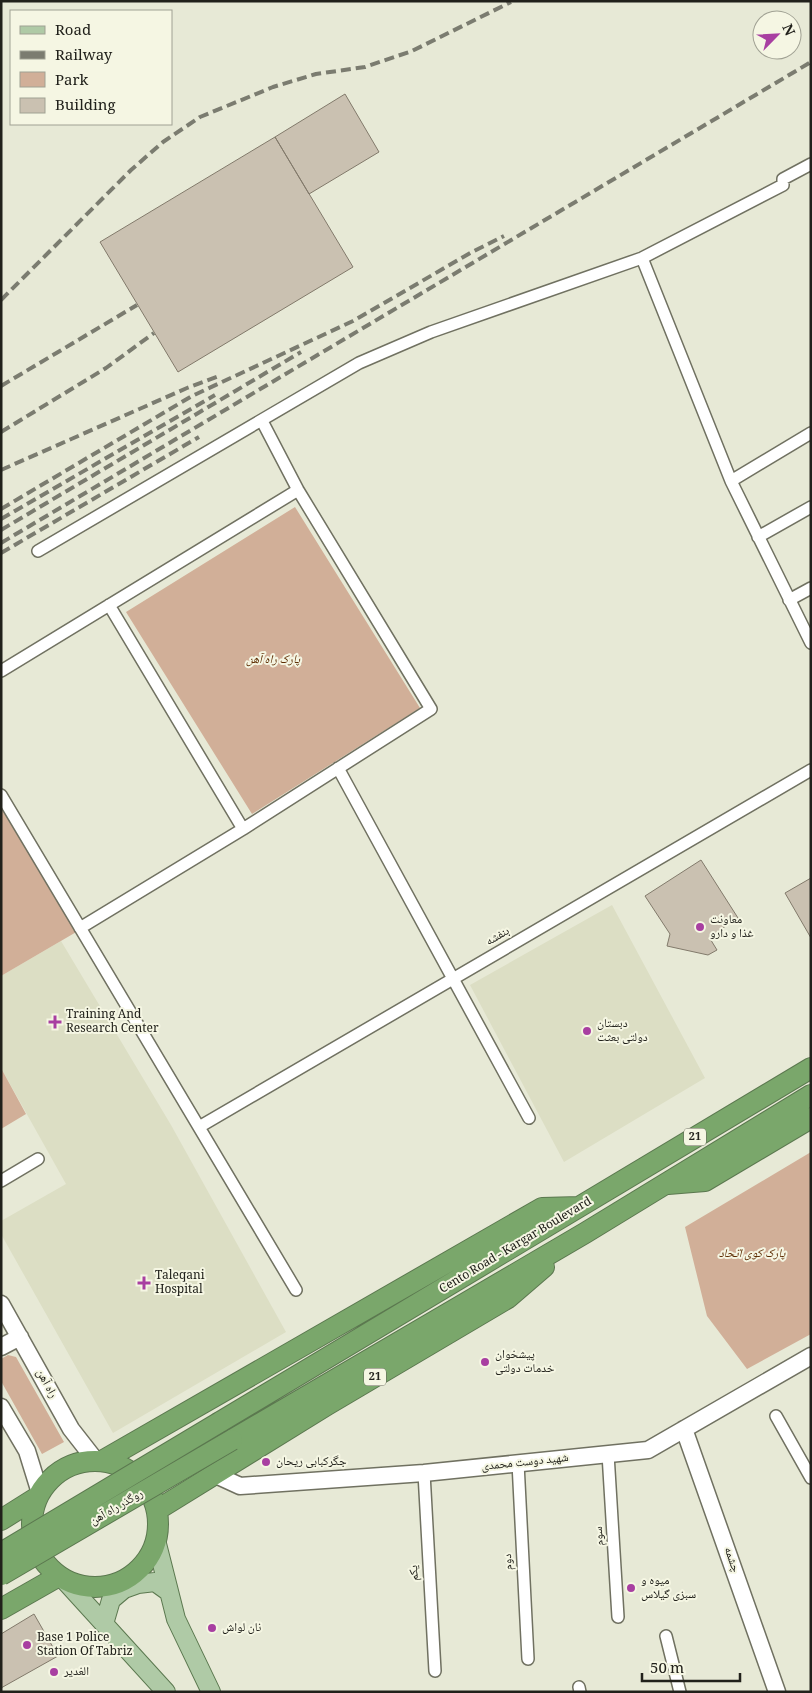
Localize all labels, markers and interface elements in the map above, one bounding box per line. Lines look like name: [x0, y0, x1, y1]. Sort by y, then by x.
legend: [10, 10, 172, 125]
north arrow: [752, 10, 802, 60]
text: Road: [55, 19, 91, 45]
text: N: [774, 21, 800, 40]
text: Railway: [55, 44, 113, 70]
text: Park: [55, 69, 89, 95]
text: Building: [55, 94, 116, 120]
park label: پارک راه آهن: [246, 650, 301, 671]
place label: معاونت غذا و دارو: [710, 910, 754, 945]
marker: معاونت غذا و دارو: [694, 921, 706, 933]
street label: بنفشه: [482, 922, 514, 952]
place label: Training And Research Center: [66, 1005, 159, 1040]
place label: دبستان دولتی بعثت: [597, 1014, 648, 1049]
marker: Training And Research Center: [48, 1015, 62, 1029]
marker: دبستان دولتی بعثت: [581, 1025, 593, 1037]
road number: 21: [684, 1128, 706, 1146]
street label: Cento Road - Kargar Boulevard: [436, 1192, 597, 1300]
park label: پارک کوی اتحاد: [719, 1244, 786, 1265]
place label: Taleqani Hospital: [155, 1266, 205, 1301]
marker: Taleqani Hospital: [137, 1276, 151, 1290]
place label: پیشخوان خدمات دولتی: [495, 1345, 555, 1380]
marker: پیشخوان خدمات دولتی: [479, 1356, 491, 1368]
street label: راه آهن: [29, 1365, 63, 1403]
road number: 21: [364, 1368, 386, 1385]
street label: شهید دوست محمدی: [480, 1448, 570, 1478]
place label: جگرکبابی ریحان: [276, 1452, 347, 1473]
marker: جگرکبابی ریحان: [260, 1456, 272, 1468]
street label: روگذر راه آهن: [86, 1484, 148, 1532]
street label: سوم: [589, 1526, 611, 1546]
street label: چشمه: [717, 1544, 745, 1576]
street label: دوم: [498, 1553, 520, 1571]
street label: یکم: [404, 1564, 426, 1582]
place label: میوه و سبزی گیلاس: [641, 1571, 696, 1606]
marker: میوه و سبزی گیلاس: [625, 1582, 637, 1594]
place label: نان لواش: [222, 1618, 261, 1639]
marker: نان لواش: [206, 1622, 218, 1634]
place label: Base 1 Police Station Of Tabriz: [37, 1628, 133, 1663]
marker: Base 1 Police Station Of Tabriz: [21, 1639, 33, 1651]
scale bar: [642, 1650, 740, 1682]
text: 50 m: [650, 1657, 684, 1683]
place label: الغدیر: [63, 1662, 89, 1683]
marker: الغدیر: [48, 1666, 60, 1678]

